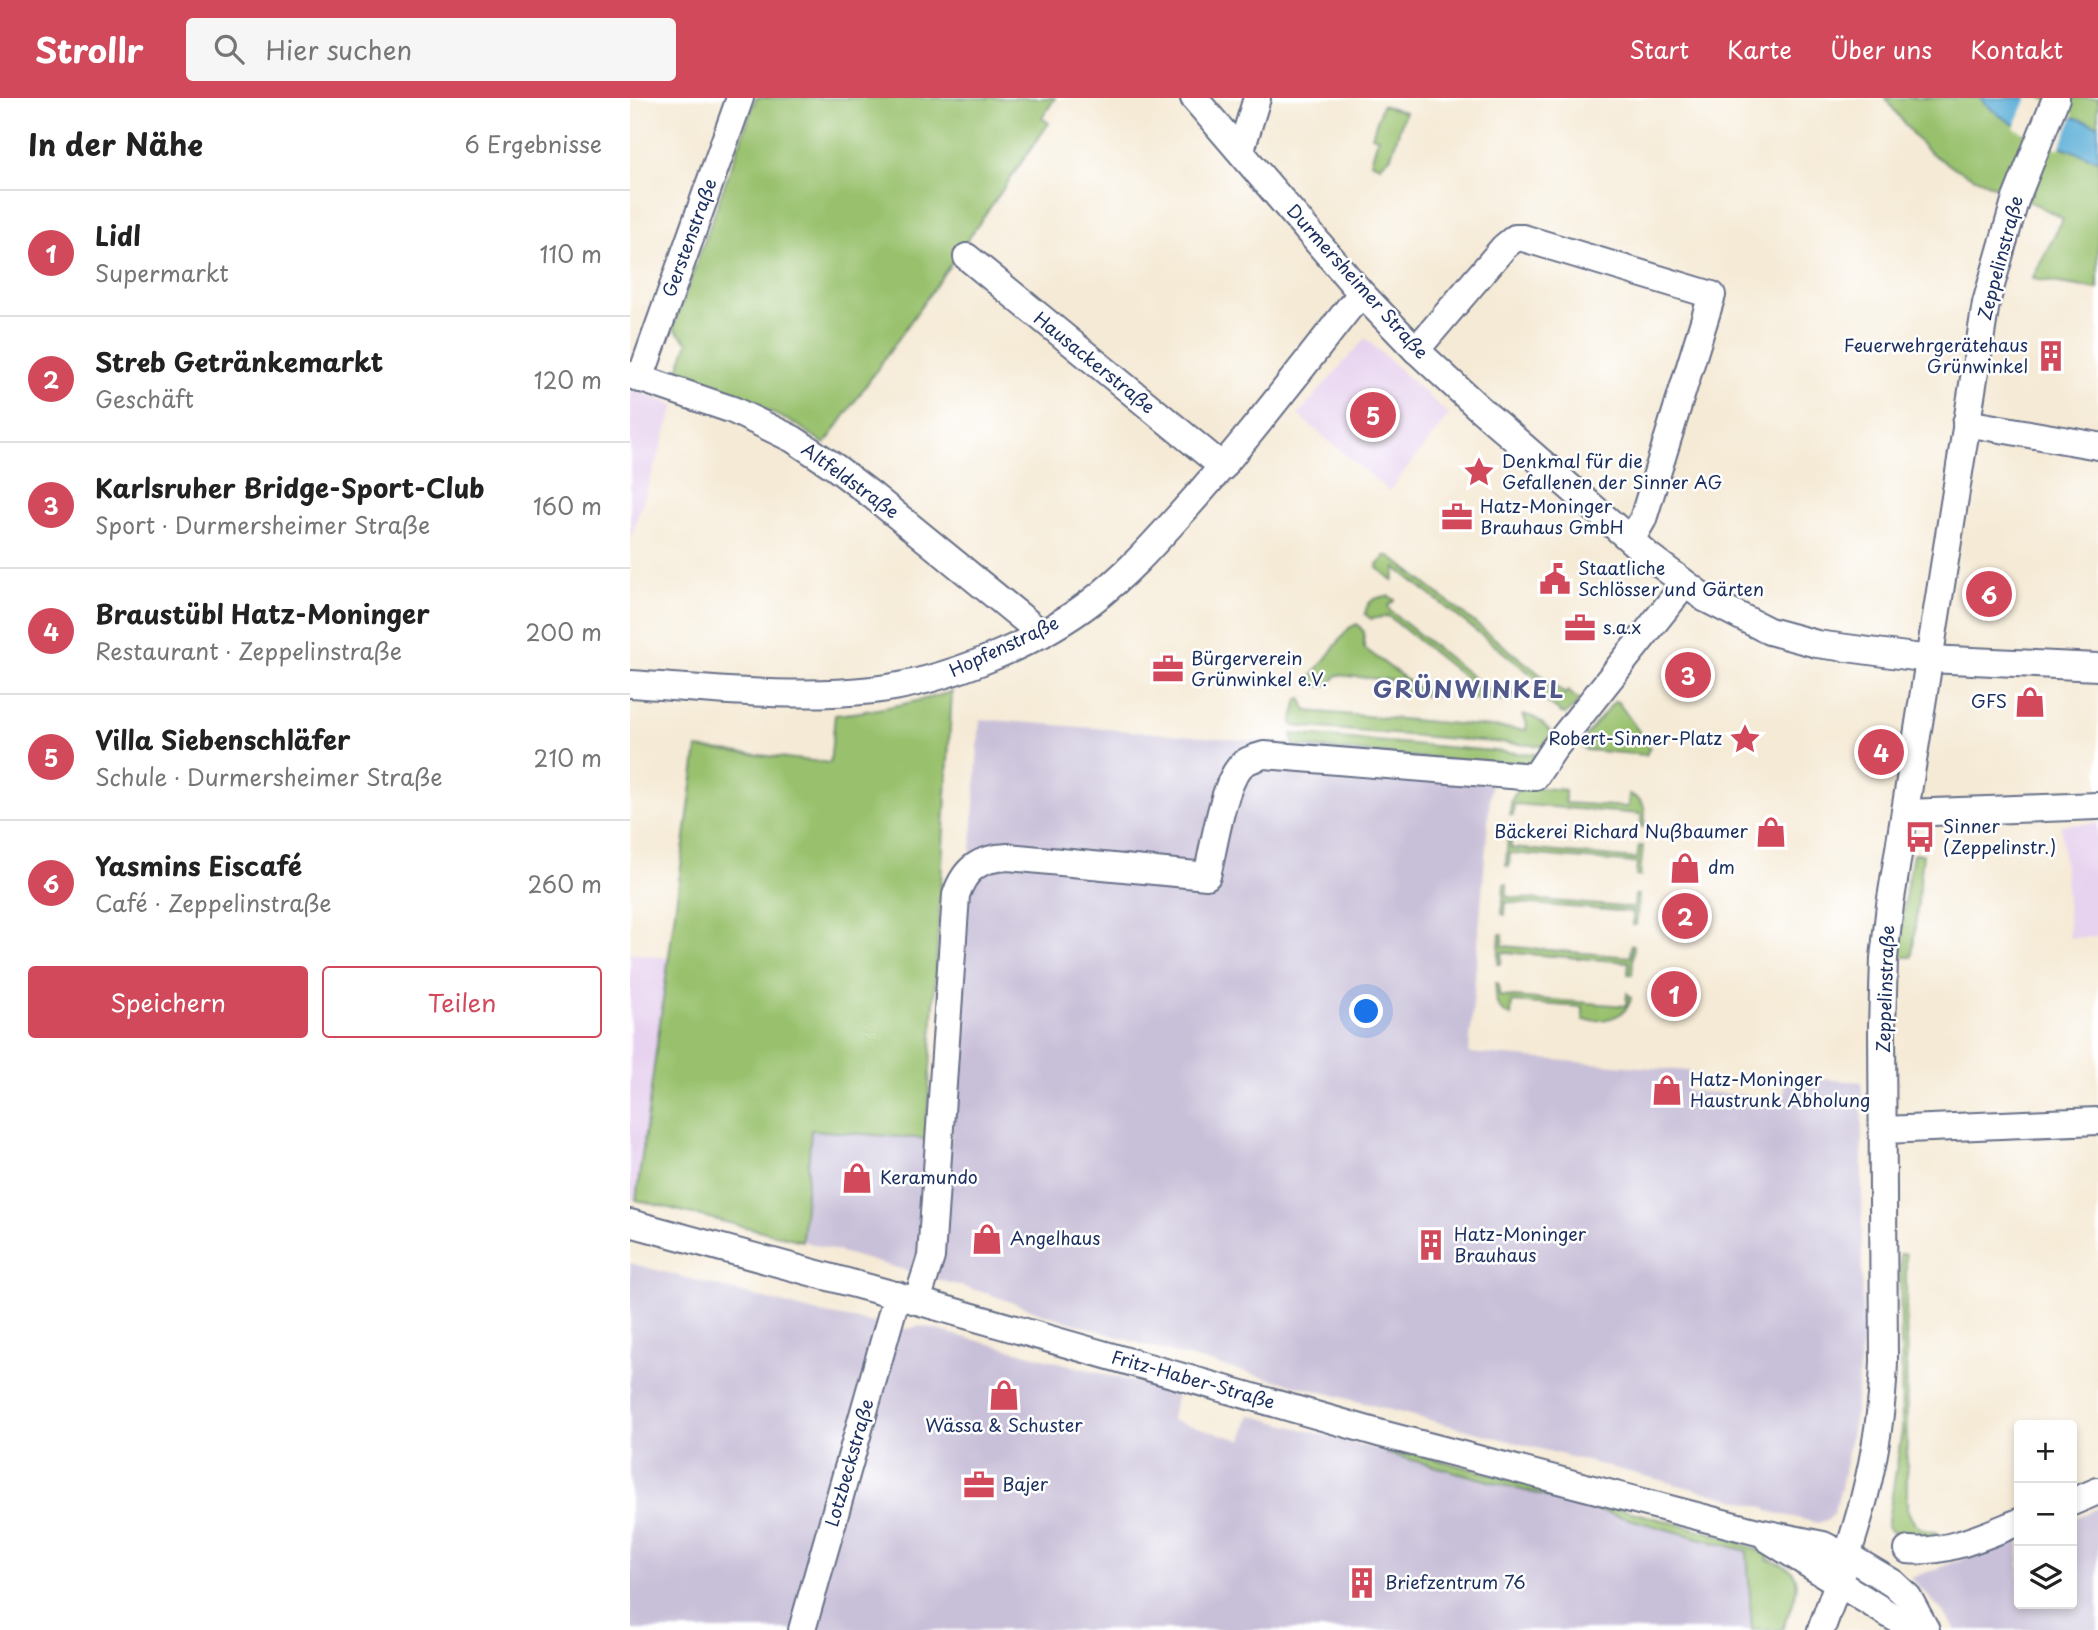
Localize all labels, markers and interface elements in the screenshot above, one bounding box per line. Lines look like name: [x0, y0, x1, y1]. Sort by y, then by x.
search box: [186, 18, 676, 81]
text: Strollr: [35, 24, 144, 74]
icon: search: [210, 30, 248, 68]
text: Hier suchen: [266, 30, 412, 69]
text: Start: [1629, 31, 1689, 67]
text: Karte: [1727, 31, 1792, 67]
text: Über uns: [1830, 31, 1932, 67]
text: Kontakt: [1970, 31, 2063, 67]
text: In der Nähe: [28, 121, 203, 166]
text: 6 Ergebnisse: [465, 126, 602, 161]
street label: Gerstenstraße: [655, 174, 723, 301]
street label: Zeppelinstraße: [1970, 192, 2029, 323]
street label: Durmersheimer Straße: [1281, 198, 1435, 364]
text: Lidl: [95, 216, 141, 255]
text: 1: [46, 236, 57, 271]
text: 110 m: [540, 236, 602, 271]
text: Supermarkt: [95, 255, 229, 290]
street label: Hausackerstraße: [1028, 304, 1162, 419]
place label: Feuerwehrgerätehaus Grünwinkel: [1844, 331, 2028, 379]
building icon: Feuerwehrgerätehaus Grünwinkel: [2034, 339, 2068, 373]
text: Streb Getränkemarkt: [95, 342, 383, 381]
text: 2: [43, 362, 59, 397]
text: 120 m: [534, 362, 602, 397]
text: Geschäft: [95, 381, 194, 416]
pin: 5: [1350, 389, 1396, 441]
street label: Altfeldstraße: [797, 435, 905, 524]
place label: Denkmal für die Gefallenen der Sinner AG: [1502, 447, 1722, 495]
place icon: Denkmal für die Gefallenen der Sinner AG: [1462, 455, 1496, 489]
text: Karlsruher Bridge-Sport-Club: [95, 468, 484, 507]
text: 3: [43, 488, 59, 523]
text: 160 m: [533, 488, 602, 523]
place label: Hatz-Moninger Brauhaus GmbH: [1480, 492, 1624, 540]
office icon: Hatz-Moninger Brauhaus GmbH: [1440, 500, 1474, 534]
text: Sport · Durmersheimer Straße: [95, 507, 430, 542]
place label: Staatliche Schlösser und Gärten: [1578, 554, 1764, 602]
public building icon: Staatliche Schlösser und Gärten: [1538, 562, 1572, 596]
pin: 6: [1966, 568, 2012, 620]
text: Braustübl Hatz-Moninger: [95, 594, 430, 633]
street label: Hopfenstraße: [944, 608, 1063, 683]
office icon: s.a.x: [1563, 611, 1597, 645]
place label: s.a.x: [1603, 613, 1641, 640]
text: 4: [43, 614, 59, 649]
text: 200 m: [525, 614, 602, 649]
text: Restaurant · Zeppelinstraße: [95, 633, 402, 668]
place label: Bürgerverein Grünwinkel e.V.: [1191, 644, 1327, 692]
pin: 3: [1665, 649, 1711, 701]
office icon: Bürgerverein Grünwinkel e.V.: [1151, 652, 1185, 686]
district label: GRÜNWINKEL: [1373, 670, 1565, 706]
shop icon: GFS: [2013, 685, 2047, 719]
place label: GFS: [1971, 687, 2007, 714]
text: Villa Siebenschläfer: [95, 720, 351, 759]
place icon: Robert-Sinner-Platz: [1728, 722, 1762, 756]
place label: Robert-Sinner-Platz: [1548, 724, 1722, 751]
pin: 4: [1858, 726, 1904, 778]
text: 5: [44, 740, 58, 775]
text: 210 m: [534, 740, 602, 775]
text: Schule · Durmersheimer Straße: [95, 759, 442, 794]
place label: Sinner (Zeppelinstr.): [1943, 812, 2056, 860]
shop icon: Bäckerei Richard Nußbaumer: [1754, 815, 1788, 849]
place label: Bäckerei Richard Nußbaumer: [1494, 817, 1749, 844]
bus stop icon: Sinner (Zeppelinstr.): [1903, 820, 1937, 854]
text: Yasmins Eiscafé: [95, 846, 302, 885]
shop icon: dm: [1668, 851, 1702, 885]
place label: dm: [1708, 853, 1735, 880]
text: 6: [43, 866, 59, 901]
text: 260 m: [527, 866, 602, 901]
text: Café · Zeppelinstraße: [95, 885, 332, 920]
pin: 2: [1662, 890, 1708, 942]
street label: Zeppelinstraße: [1869, 925, 1900, 1053]
button: Speichern: [28, 966, 308, 1038]
button: Teilen: [322, 966, 602, 1038]
pin: 1: [1651, 968, 1697, 1020]
your location: [1349, 994, 1383, 1028]
place label: Hatz-Moninger Haustrunk Abholung: [1690, 1065, 1870, 1113]
shop icon: Hatz-Moninger Haustrunk Abholung: [1650, 1073, 1684, 1107]
shop icon: Keramundo: [840, 1161, 874, 1195]
place label: Keramundo: [880, 1163, 978, 1190]
place label: Hatz-Moninger Brauhaus: [1454, 1220, 1587, 1268]
shop icon: Angelhaus: [970, 1222, 1004, 1256]
place label: Angelhaus: [1010, 1224, 1101, 1251]
building icon: Hatz-Moninger Brauhaus: [1414, 1228, 1448, 1262]
street label: Fritz-Haber-Straße: [1109, 1342, 1278, 1415]
shop icon: Wässa & Schuster: [987, 1378, 1021, 1412]
street label: Lotzbeckstraße: [817, 1395, 880, 1530]
place label: Wässa & Schuster: [925, 1411, 1083, 1438]
map controls: [2014, 1420, 2077, 1609]
button: +: [2014, 1420, 2077, 1483]
office icon: Bajer: [962, 1468, 996, 1502]
place label: Bajer: [1002, 1470, 1049, 1497]
button: −: [2014, 1483, 2077, 1546]
button: layers: [2014, 1546, 2077, 1609]
building icon: Briefzentrum 76: [1345, 1566, 1379, 1600]
place label: Briefzentrum 76: [1385, 1568, 1526, 1595]

